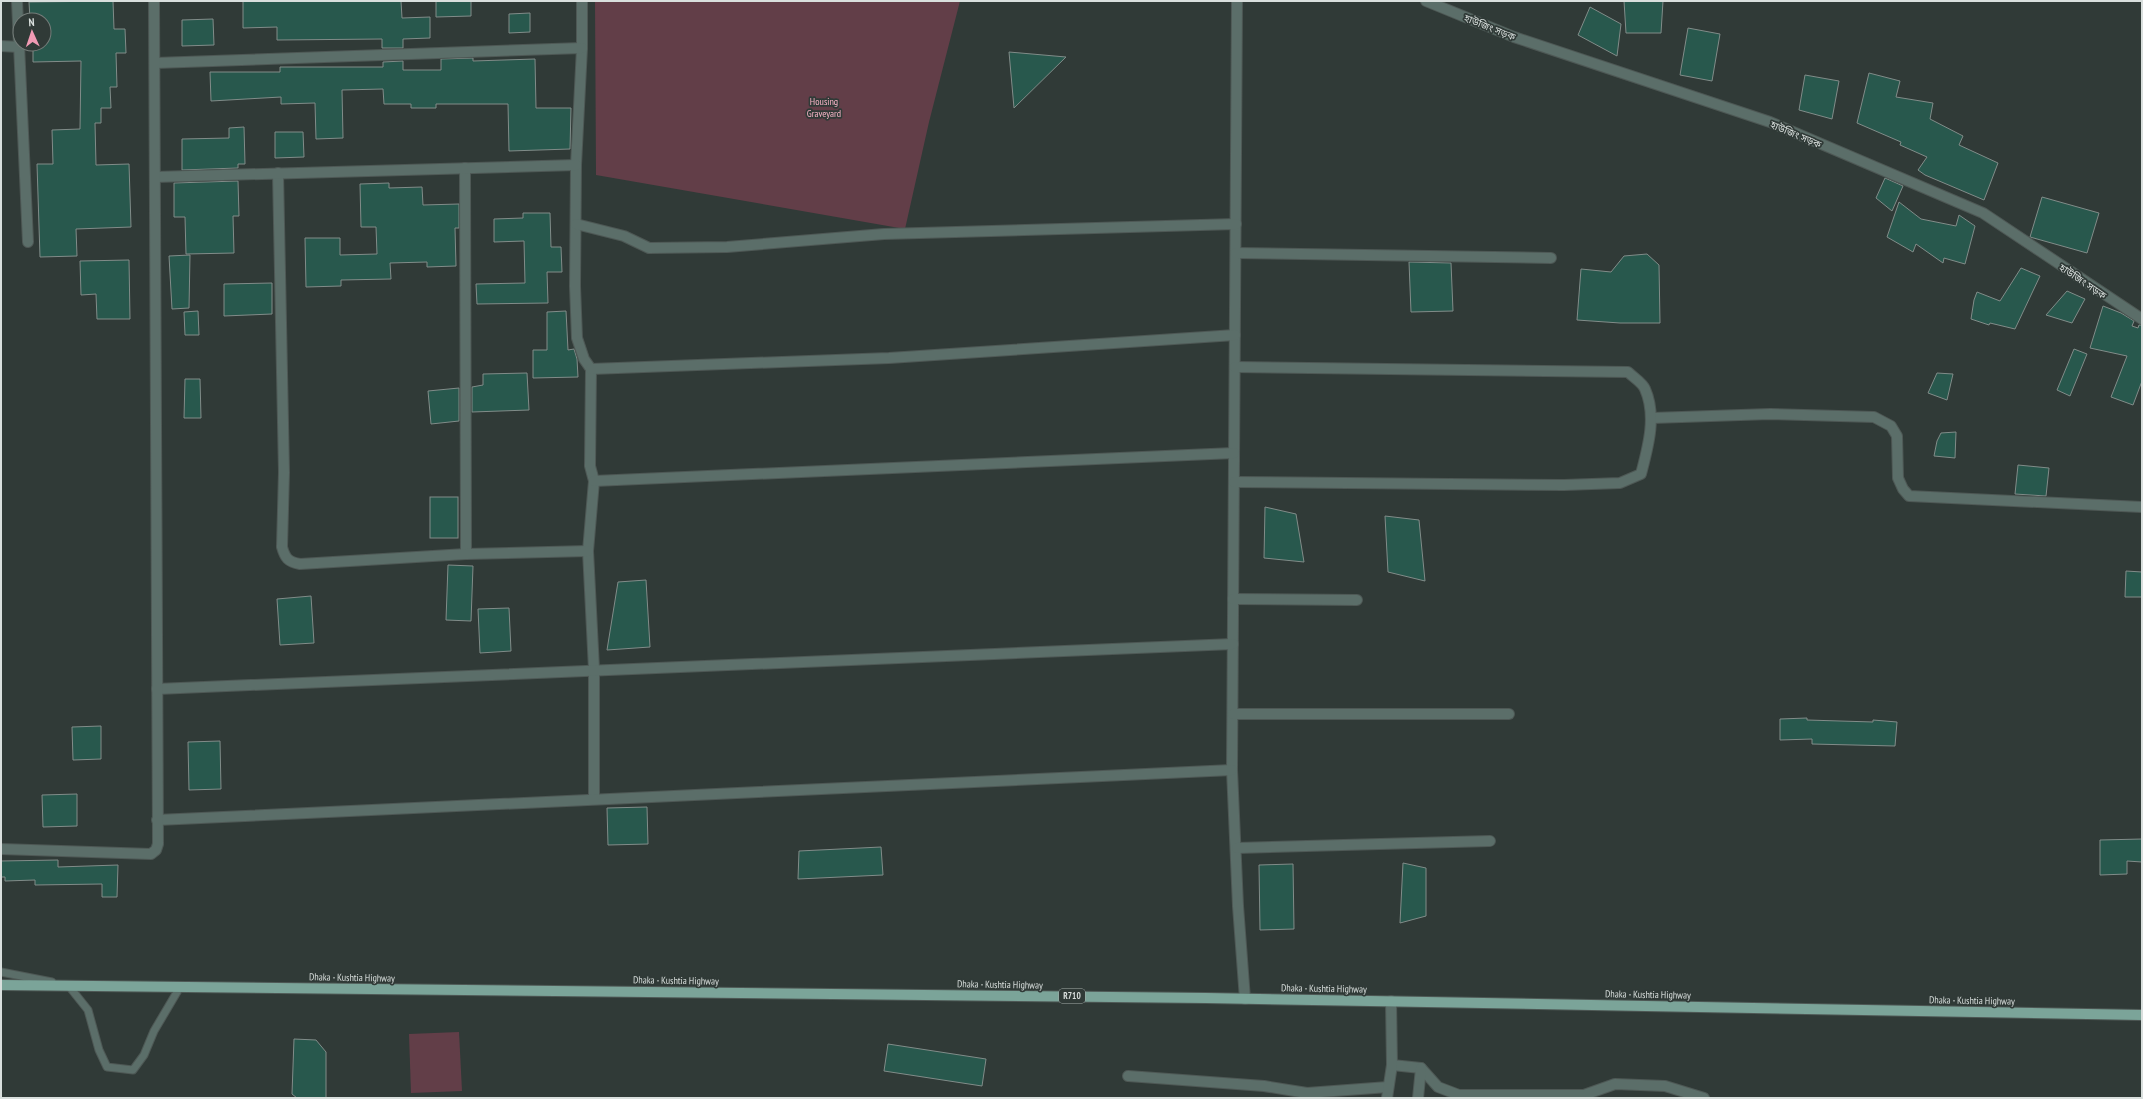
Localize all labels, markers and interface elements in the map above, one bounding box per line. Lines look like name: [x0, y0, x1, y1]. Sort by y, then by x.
street label: হাউজিং সড়ক: [1461, 11, 1518, 44]
north arrow: [12, 12, 52, 52]
text: N: [28, 15, 35, 29]
park label: Housing Graveyard: [807, 95, 841, 120]
street label: হাউজিং সড়ক: [1767, 117, 1824, 151]
street label: হাউজিং সড়ক: [2056, 260, 2110, 303]
street label: Dhaka - Kushtia Highway: [309, 970, 395, 985]
street label: Dhaka - Kushtia Highway: [633, 973, 719, 988]
street label: Dhaka - Kushtia Highway: [957, 977, 1043, 992]
street label: Dhaka - Kushtia Highway: [1281, 981, 1367, 996]
street label: Dhaka - Kushtia Highway: [1605, 987, 1691, 1002]
road number: R710: [1059, 989, 1085, 1003]
street label: Dhaka - Kushtia Highway: [1929, 993, 2015, 1008]

